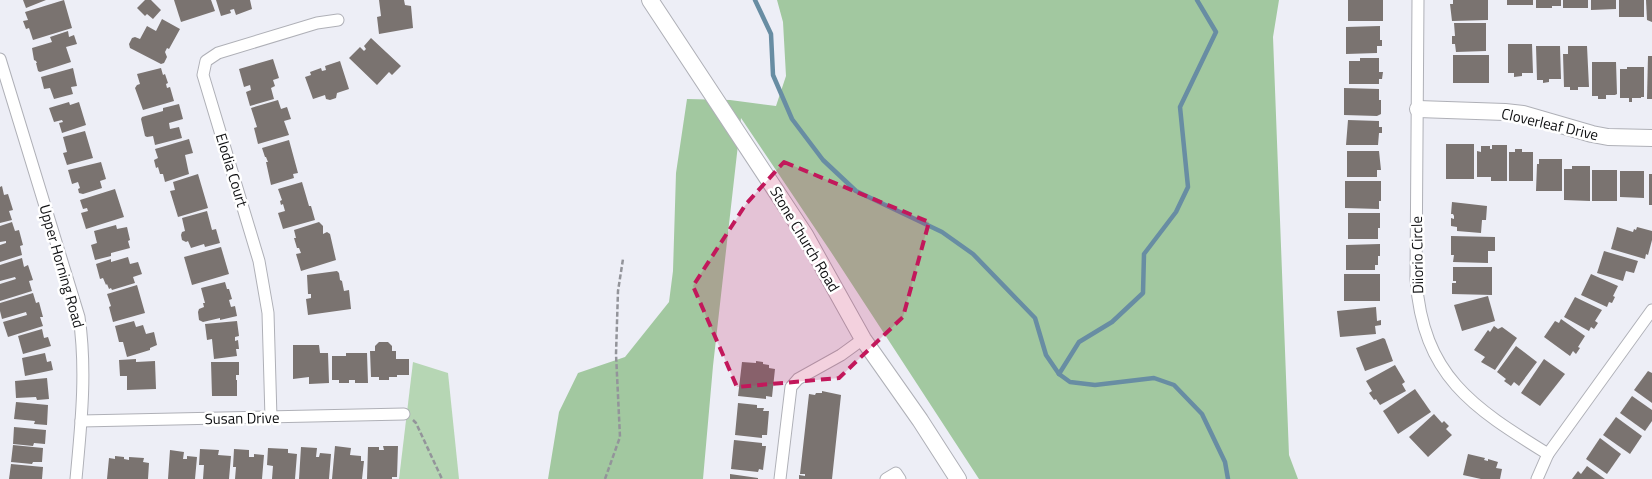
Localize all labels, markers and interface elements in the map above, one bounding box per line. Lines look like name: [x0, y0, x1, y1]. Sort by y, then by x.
street label: Cloverleaf Drive: [1499, 102, 1601, 146]
street label: Elodia Court: [210, 130, 254, 210]
street label: Stone Church Road: [764, 182, 846, 296]
street label: Upper Horning Road: [33, 202, 91, 330]
street label: Diiorio Circle: [1405, 216, 1429, 294]
street label: Susan Drive: [204, 406, 280, 430]

